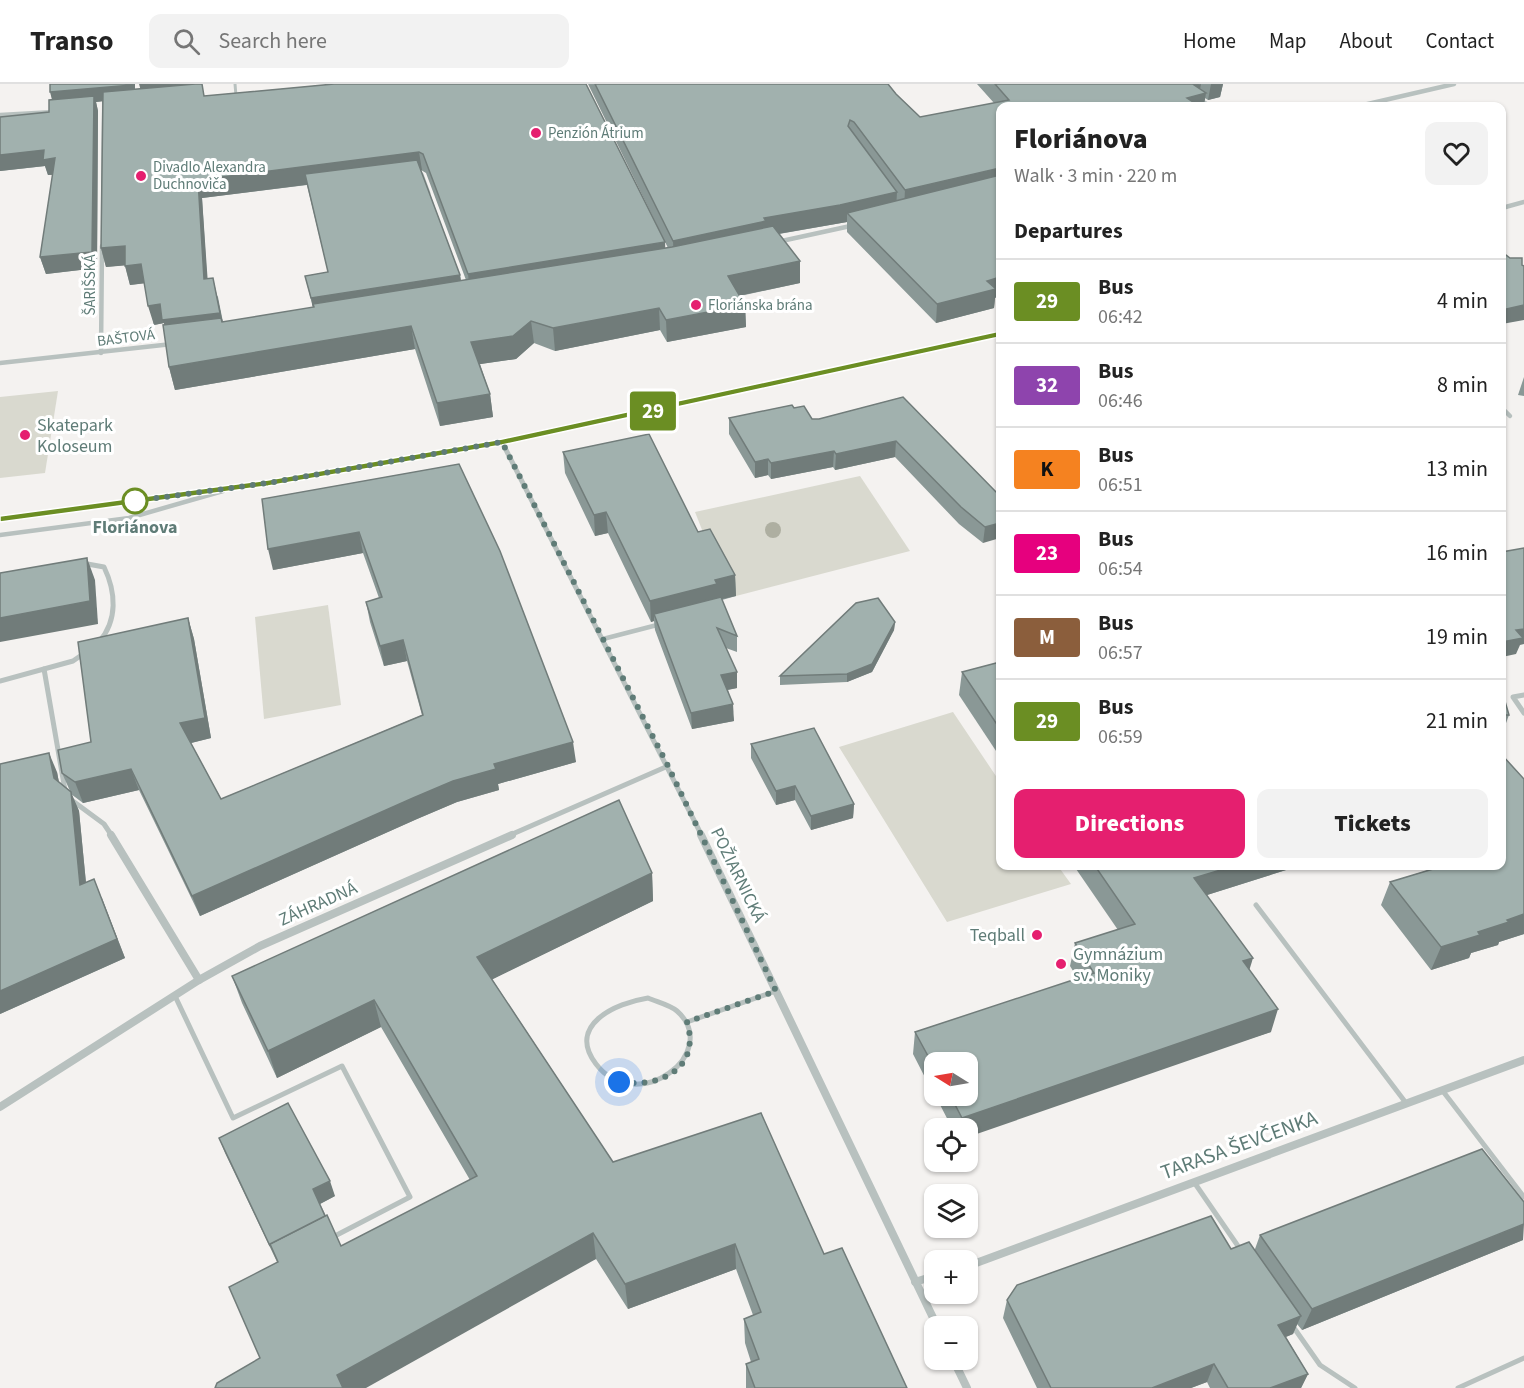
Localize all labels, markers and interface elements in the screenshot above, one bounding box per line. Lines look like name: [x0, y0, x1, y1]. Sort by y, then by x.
search box: [149, 14, 569, 68]
text: Transo: [30, 21, 113, 61]
icon: search: [170, 25, 203, 58]
text: Search here: [218, 25, 327, 57]
text: Home: [1183, 26, 1236, 56]
text: Map: [1269, 26, 1307, 56]
text: About: [1340, 26, 1392, 56]
text: Contact: [1425, 26, 1494, 56]
text: Floriánova: [1014, 119, 1148, 159]
button: heart: [1425, 122, 1488, 185]
place label: Penzión Átrium: [548, 123, 644, 144]
marker: Penzión Átrium: [529, 126, 543, 140]
place label: Divadlo Alexandra Duchnoviča: [153, 157, 266, 195]
text: Walk · 3 min · 220 m: [1014, 162, 1177, 190]
marker: Divadlo Alexandra Duchnoviča: [134, 169, 148, 183]
text: Departures: [1014, 215, 1123, 247]
street label: ŠARIŠSKÁ: [80, 254, 101, 316]
text: Bus: [1098, 271, 1134, 303]
text: 4 min: [1437, 285, 1488, 317]
text: 29: [1036, 286, 1058, 316]
place label: Floriánska brána: [708, 295, 813, 316]
marker: Floriánska brána: [689, 298, 703, 312]
text: 06:42: [1098, 303, 1143, 331]
street label: BAŠTOVÁ: [96, 324, 157, 352]
text: Bus: [1098, 355, 1134, 387]
text: 8 min: [1437, 369, 1488, 401]
text: 32: [1036, 370, 1058, 400]
text: 06:46: [1098, 387, 1143, 415]
line badge: 29: [626, 392, 680, 430]
text: 29: [642, 396, 664, 426]
place label: Skatepark Koloseum: [37, 413, 113, 459]
marker: Skatepark Koloseum: [18, 428, 32, 442]
text: Bus: [1098, 439, 1134, 471]
text: 13 min: [1426, 453, 1488, 485]
text: K: [1041, 454, 1053, 484]
text: 06:51: [1098, 471, 1143, 499]
marker: Floriánova: [122, 488, 148, 514]
place label: Floriánova: [93, 515, 177, 540]
text: Bus: [1098, 523, 1134, 555]
text: 16 min: [1426, 537, 1488, 569]
text: 23: [1036, 538, 1058, 568]
text: 06:54: [1098, 555, 1143, 583]
text: Bus: [1098, 607, 1134, 639]
text: 19 min: [1426, 621, 1488, 653]
text: M: [1039, 622, 1055, 652]
text: 06:57: [1098, 639, 1143, 667]
text: Bus: [1098, 691, 1134, 723]
text: 21 min: [1426, 705, 1488, 737]
text: 29: [1036, 706, 1058, 736]
text: 06:59: [1098, 723, 1143, 751]
button: Directions: [1014, 789, 1245, 858]
button: Tickets: [1257, 789, 1488, 858]
street label: POŽIARNICKÁ: [704, 823, 772, 927]
street label: ZÁHRADNÁ: [275, 876, 361, 932]
place label: Teqball: [970, 923, 1025, 948]
marker: Teqball: [1030, 928, 1044, 942]
place label: Gymnázium sv. Moniky: [1073, 942, 1163, 988]
marker: Gymnázium sv. Moniky: [1054, 957, 1068, 971]
north arrow: [924, 1052, 978, 1106]
map controls: [924, 1052, 978, 1370]
your location: [604, 1067, 634, 1097]
street label: TARASA ŠEVČENKA: [1156, 1103, 1322, 1187]
button: locate: [924, 1118, 978, 1172]
button: layers: [924, 1184, 978, 1238]
button: +: [924, 1250, 978, 1304]
button: −: [924, 1316, 978, 1370]

